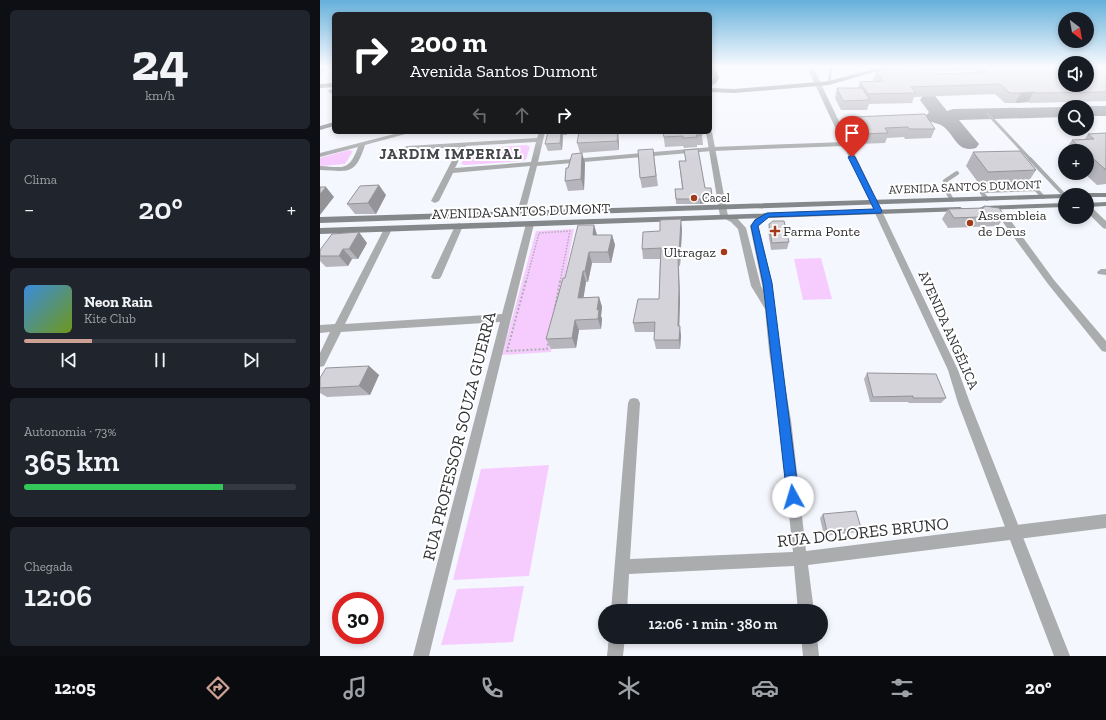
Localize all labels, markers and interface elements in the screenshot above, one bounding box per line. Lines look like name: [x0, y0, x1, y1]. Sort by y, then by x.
north arrow: [1058, 12, 1094, 48]
map controls: [1058, 12, 1094, 224]
text: 200 m: [410, 26, 487, 59]
icon: right: [344, 28, 396, 80]
text: 24: [131, 31, 189, 93]
button: sound: [1058, 56, 1094, 92]
text: Avenida Santos Dumont: [410, 60, 597, 82]
text: km/h: [145, 88, 175, 103]
button: search: [1058, 100, 1094, 136]
icon: left: [469, 104, 491, 126]
icon: ahead: [511, 104, 533, 126]
icon: right: [553, 104, 575, 126]
pin: [835, 116, 869, 157]
icon: arrive: [841, 122, 863, 144]
button: +: [1058, 144, 1094, 180]
district label: JARDIM IMPERIAL: [379, 145, 523, 163]
text: Clima: [24, 172, 57, 187]
street label: AVENIDA SANTOS DUMONT: [888, 177, 1042, 197]
button: −: [1058, 188, 1094, 224]
text: 20°: [138, 191, 183, 227]
place label: Cacel: [702, 191, 730, 205]
marker: Cacel: [689, 193, 699, 203]
text: −: [24, 196, 34, 223]
text: +: [287, 196, 296, 223]
street label: AVENIDA SANTOS DUMONT: [431, 200, 611, 223]
place label: Assembleia de Deus: [978, 207, 1047, 240]
marker: Assembleia de Deus: [965, 218, 975, 228]
place label: Farma Ponte: [783, 223, 860, 240]
marker: Farma Ponte: [770, 226, 780, 236]
place label: Ultragaz: [663, 244, 716, 261]
marker: Ultragaz: [719, 247, 729, 257]
street label: AVENIDA ANGÉLICA: [915, 268, 983, 393]
text: Neon Rain: [84, 293, 152, 311]
street label: RUA PROFESSOR SOUZA GUERRA: [418, 308, 500, 563]
text: Kite Club: [84, 311, 136, 326]
icon: previous: [58, 349, 80, 371]
icon: pause: [149, 349, 171, 371]
icon: next: [240, 349, 262, 371]
text: Autonomia · 73%: [24, 424, 116, 439]
text: 365 km: [24, 443, 119, 479]
position arrow: [772, 476, 814, 518]
street label: RUA DOLORES BRUNO: [776, 513, 950, 551]
text: Chegada: [24, 559, 73, 574]
text: 12:06: [24, 578, 92, 614]
speed limit sign: 30: [332, 592, 384, 644]
text: 12:06 · 1 min · 380 m: [649, 615, 777, 633]
icon: directions: [204, 674, 232, 702]
icon: music: [341, 674, 369, 702]
icon: phone: [478, 674, 506, 702]
icon: climate: [615, 674, 643, 702]
icon: car: [751, 674, 779, 702]
icon: filters: [888, 674, 916, 702]
text: 12:05: [54, 677, 96, 699]
text: 20°: [1025, 677, 1052, 699]

